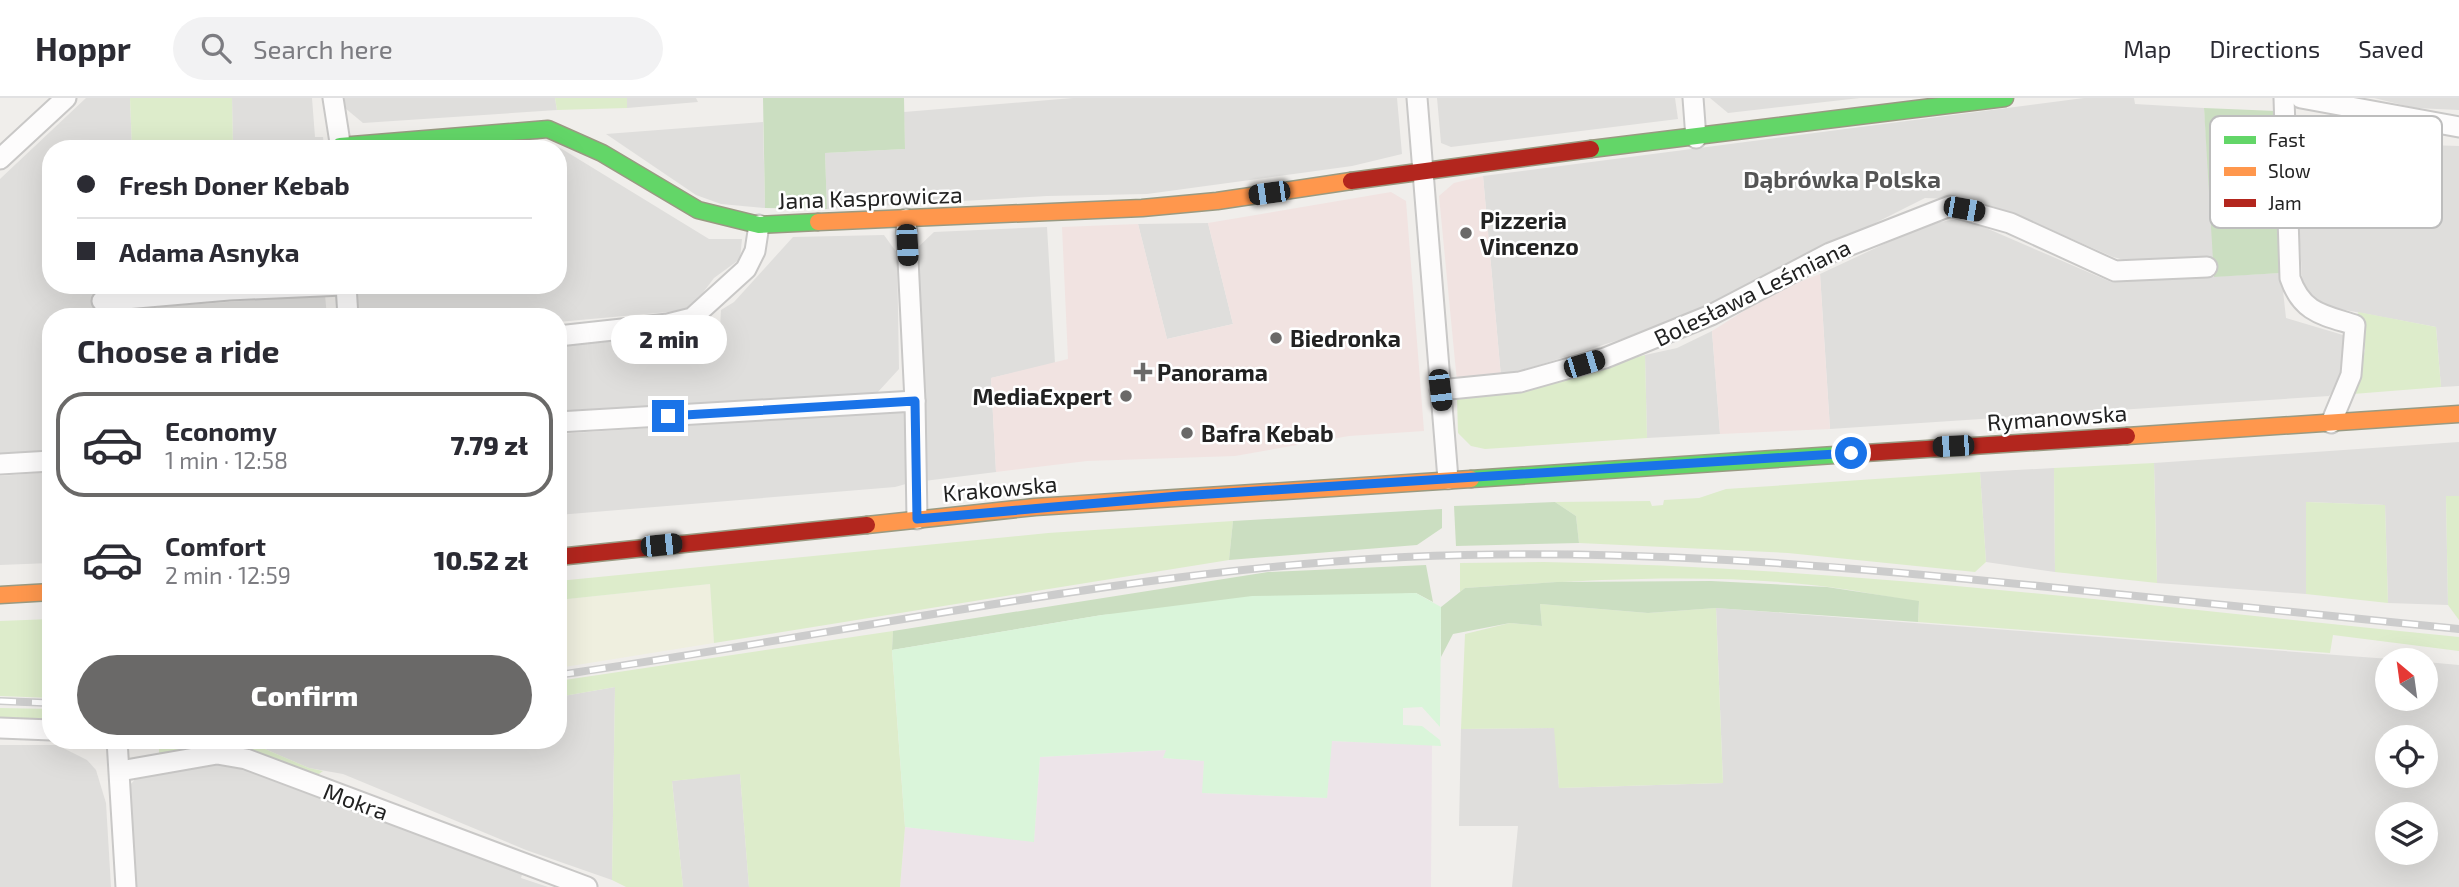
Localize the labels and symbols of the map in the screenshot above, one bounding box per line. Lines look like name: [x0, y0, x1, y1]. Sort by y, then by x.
legend: [2210, 116, 2442, 228]
text: Fast: [2268, 128, 2305, 151]
text: Slow: [2268, 159, 2311, 182]
district label: Dąbrówka Polska: [1743, 164, 1941, 193]
street label: Jana Kasprowicza: [777, 180, 963, 214]
car: [1247, 180, 1292, 206]
text: Jam: [2268, 191, 2302, 214]
car: [1942, 195, 1987, 223]
place label: Pizzeria Vincenzo: [1480, 206, 1579, 260]
car: [896, 223, 919, 267]
marker: Pizzeria Vincenzo: [1458, 225, 1474, 241]
street label: Bolesława Leśmiana: [1649, 232, 1855, 352]
callout: 2 min: [610, 314, 726, 364]
place label: Biedronka: [1290, 324, 1401, 352]
marker: Biedronka: [1268, 330, 1284, 346]
car: [1561, 348, 1608, 380]
place label: Panorama: [1157, 358, 1268, 386]
marker: Panorama: [1135, 364, 1151, 380]
car: [1428, 368, 1453, 412]
place label: MediaExpert: [972, 382, 1112, 410]
marker: MediaExpert: [1118, 388, 1134, 404]
street label: Rymanowska: [1986, 398, 2128, 436]
route end: [652, 400, 684, 432]
place label: Bafra Kebab: [1201, 419, 1334, 447]
marker: Bafra Kebab: [1179, 425, 1195, 441]
car: [1932, 434, 1975, 458]
route start: [1835, 437, 1867, 469]
street label: Krakowska: [942, 469, 1058, 507]
car: [640, 532, 683, 558]
north arrow: [2375, 648, 2438, 710]
street label: Mokra: [320, 776, 392, 826]

